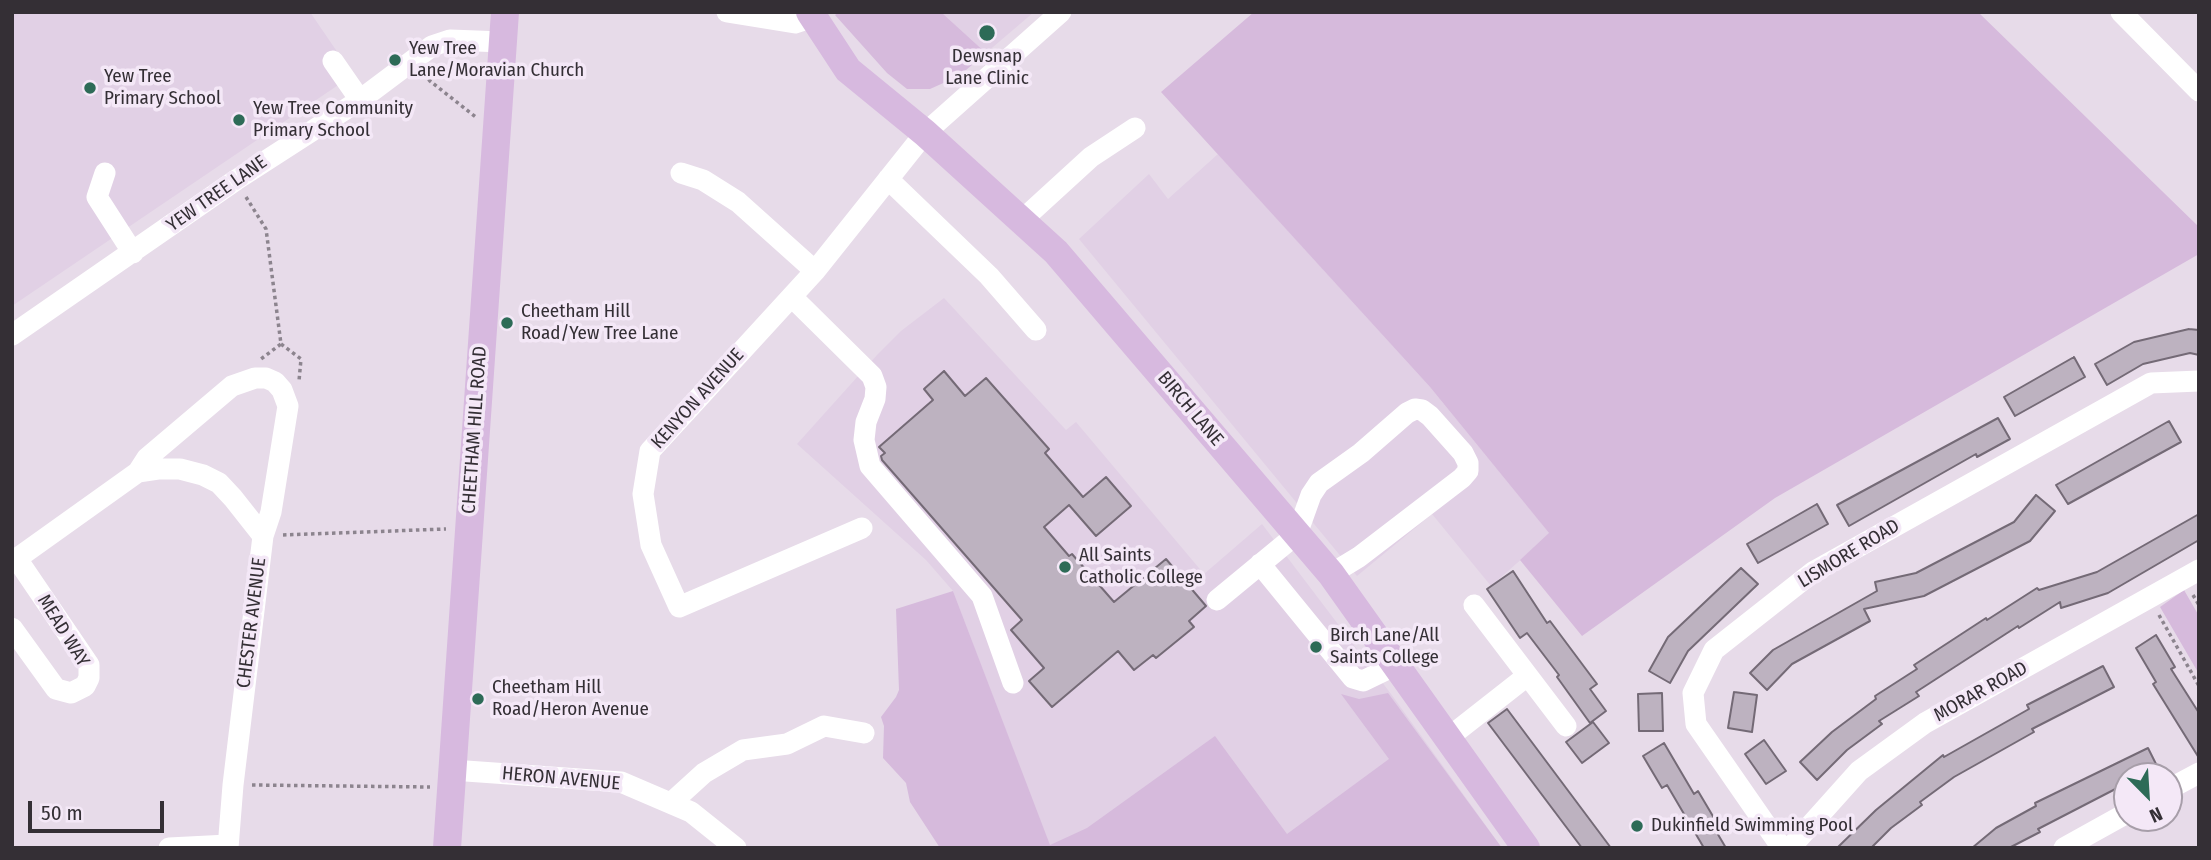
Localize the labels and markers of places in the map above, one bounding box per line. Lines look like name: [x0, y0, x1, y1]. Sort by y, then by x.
marker: Dewsnap Lane Clinic: [977, 23, 997, 43]
place label: Yew Tree Lane/Moravian Church: [409, 38, 584, 82]
place label: Dewsnap Lane Clinic: [945, 46, 1029, 90]
marker: Yew Tree Lane/Moravian Church: [387, 52, 403, 68]
place label: Yew Tree Primary School: [104, 66, 221, 110]
marker: Yew Tree Primary School: [82, 80, 98, 96]
place label: Yew Tree Community Primary School: [253, 98, 413, 142]
marker: Yew Tree Community Primary School: [231, 112, 247, 128]
place label: Cheetham Hill Road/Yew Tree Lane: [521, 301, 678, 345]
marker: Cheetham Hill Road/Yew Tree Lane: [499, 315, 515, 331]
place label: All Saints Catholic College: [1079, 545, 1203, 589]
marker: All Saints Catholic College: [1057, 559, 1073, 575]
place label: Birch Lane/All Saints College: [1330, 625, 1439, 669]
marker: Birch Lane/All Saints College: [1308, 639, 1324, 655]
place label: Cheetham Hill Road/Heron Avenue: [492, 677, 649, 721]
marker: Cheetham Hill Road/Heron Avenue: [470, 691, 486, 707]
place label: Dukinfield Swimming Pool: [1651, 815, 1853, 837]
marker: Dukinfield Swimming Pool: [1629, 818, 1645, 834]

